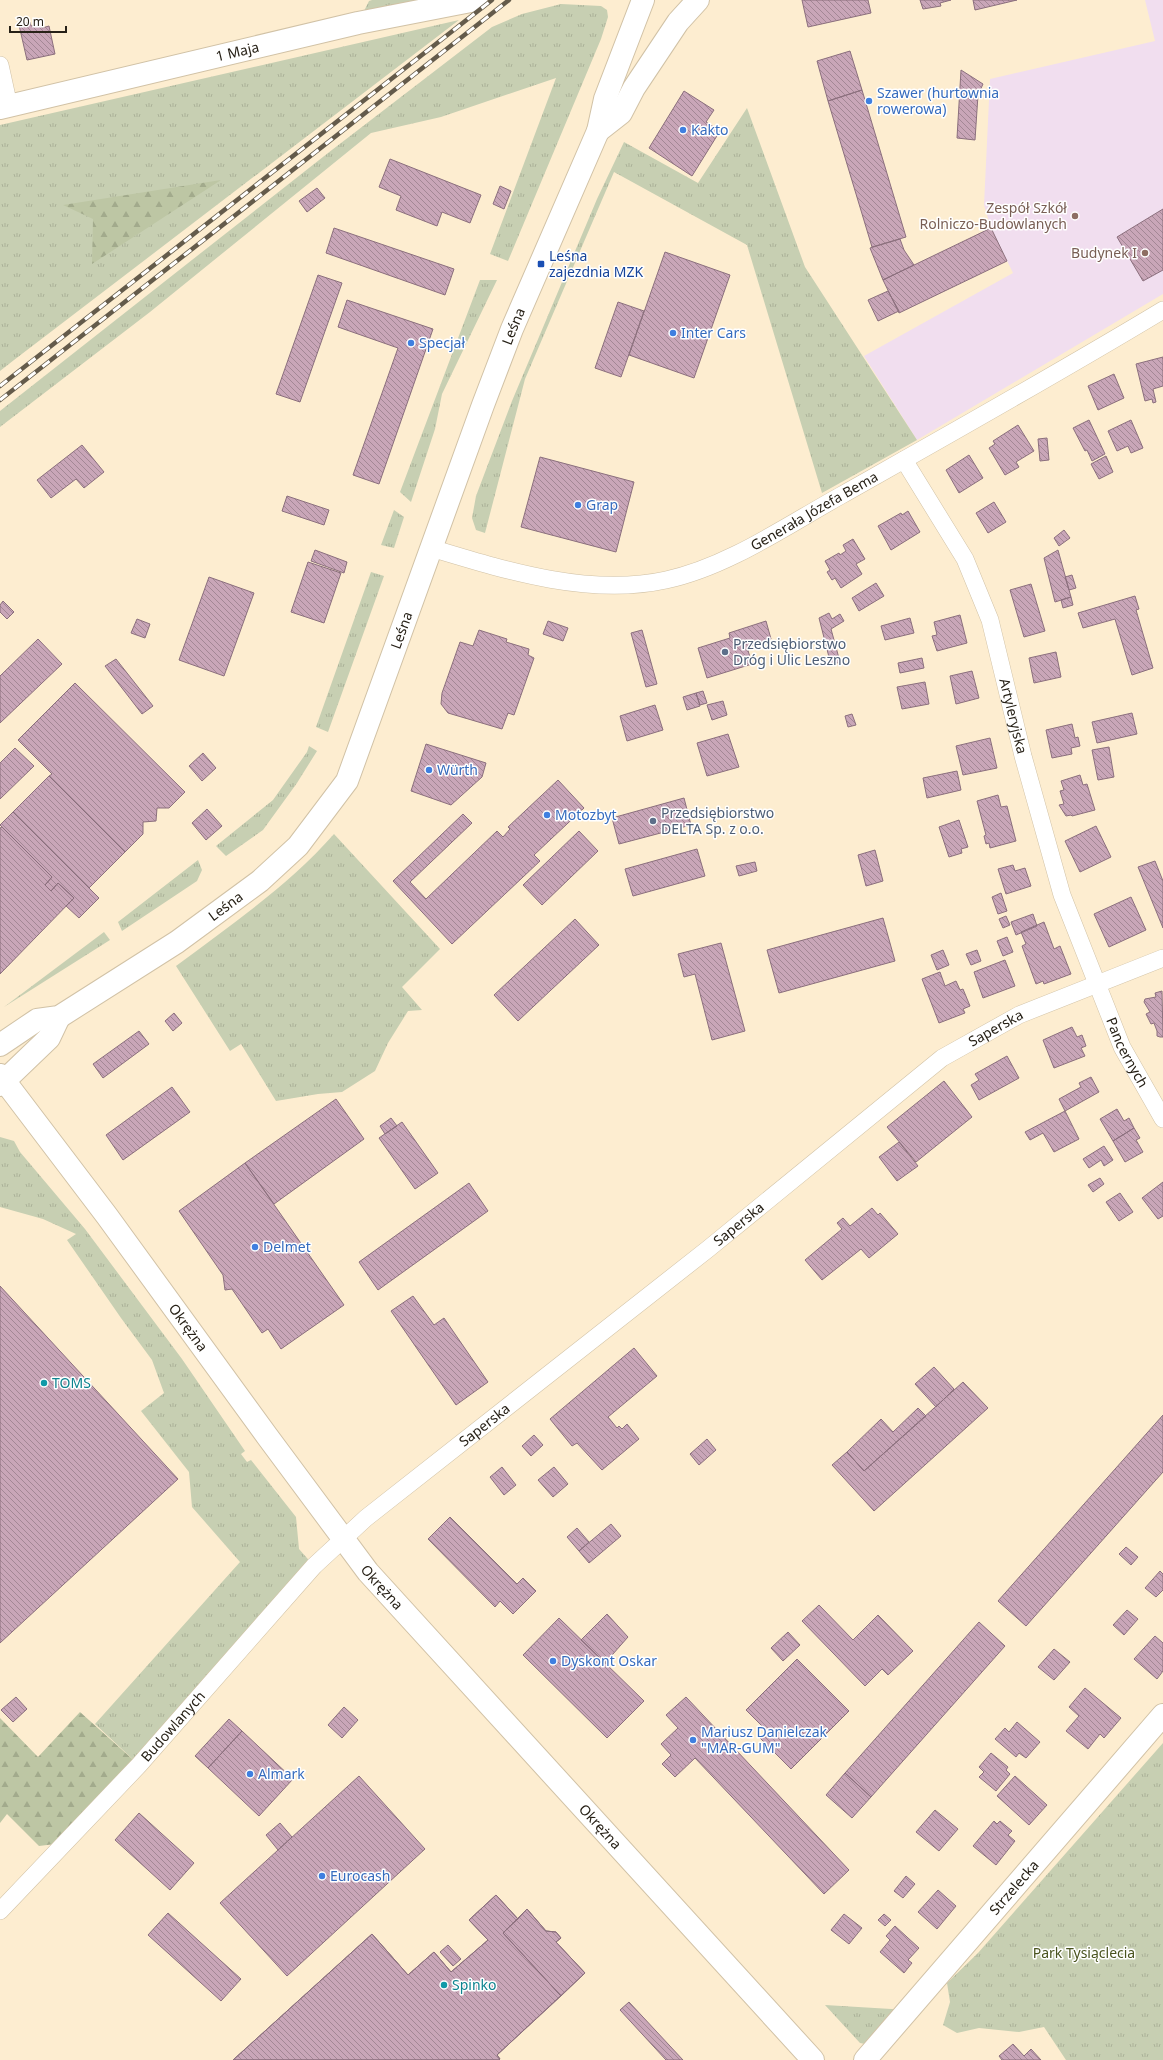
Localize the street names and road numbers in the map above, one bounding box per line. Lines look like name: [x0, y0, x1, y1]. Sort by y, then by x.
street label: 1 Maja: [214, 37, 261, 65]
street label: Leśna: [497, 305, 529, 347]
street label: Generała Józefa Bema: [747, 467, 881, 554]
street label: Leśna: [386, 609, 417, 651]
street label: Artyleryjska: [995, 676, 1032, 756]
street label: Leśna: [204, 887, 246, 925]
street label: Saperska: [965, 1005, 1026, 1050]
street label: Pancernych: [1102, 1014, 1153, 1091]
street label: Saperska: [709, 1197, 768, 1250]
street label: Okrężna: [165, 1300, 212, 1355]
street label: Saperska: [455, 1398, 514, 1450]
street label: Okrężna: [357, 1561, 408, 1614]
street label: Budowlanych: [136, 1687, 209, 1765]
street label: Okrężna: [575, 1800, 626, 1853]
street label: Strzelecka: [985, 1856, 1043, 1919]

